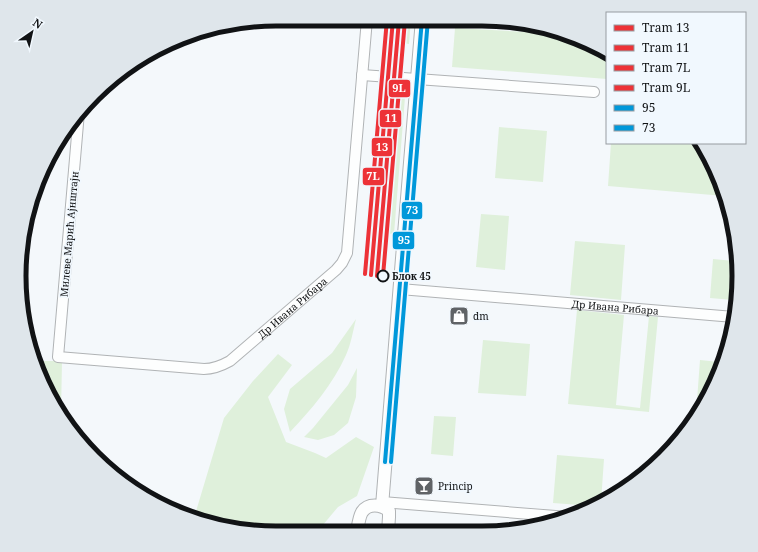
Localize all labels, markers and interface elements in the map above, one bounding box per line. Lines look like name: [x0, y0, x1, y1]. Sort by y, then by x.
north arrow: [12, 12, 52, 52]
legend: [606, 12, 746, 144]
text: N: [30, 15, 46, 32]
text: Tram 13: [642, 19, 690, 36]
text: Tram 11: [642, 39, 689, 56]
text: Tram 7L: [642, 59, 690, 76]
line badge: 9L: [388, 79, 411, 98]
text: Tram 9L: [642, 79, 690, 96]
text: 9L: [392, 80, 406, 95]
text: 95: [642, 99, 655, 116]
line badge: 11: [379, 109, 402, 128]
text: 11: [385, 110, 397, 125]
text: 73: [642, 119, 656, 136]
line badge: 13: [371, 137, 393, 157]
text: 13: [376, 139, 388, 154]
line badge: 7L: [362, 167, 385, 186]
text: 7L: [366, 168, 380, 183]
street label: Милеве Марић Ајнштајн: [57, 170, 81, 297]
line badge: 73: [401, 201, 423, 220]
text: 73: [406, 202, 418, 217]
line badge: 95: [392, 231, 415, 250]
text: 95: [398, 232, 410, 247]
marker: Блок 45: [376, 269, 390, 283]
place label: Блок 45: [392, 269, 431, 283]
street label: Др Ивана Рибара: [255, 274, 330, 341]
street label: Др Ивана Рибара: [571, 296, 660, 318]
shop icon: dm: [448, 305, 470, 327]
place label: dm: [473, 309, 489, 323]
bar icon: Princip: [413, 475, 435, 497]
place label: Princip: [438, 479, 473, 493]

